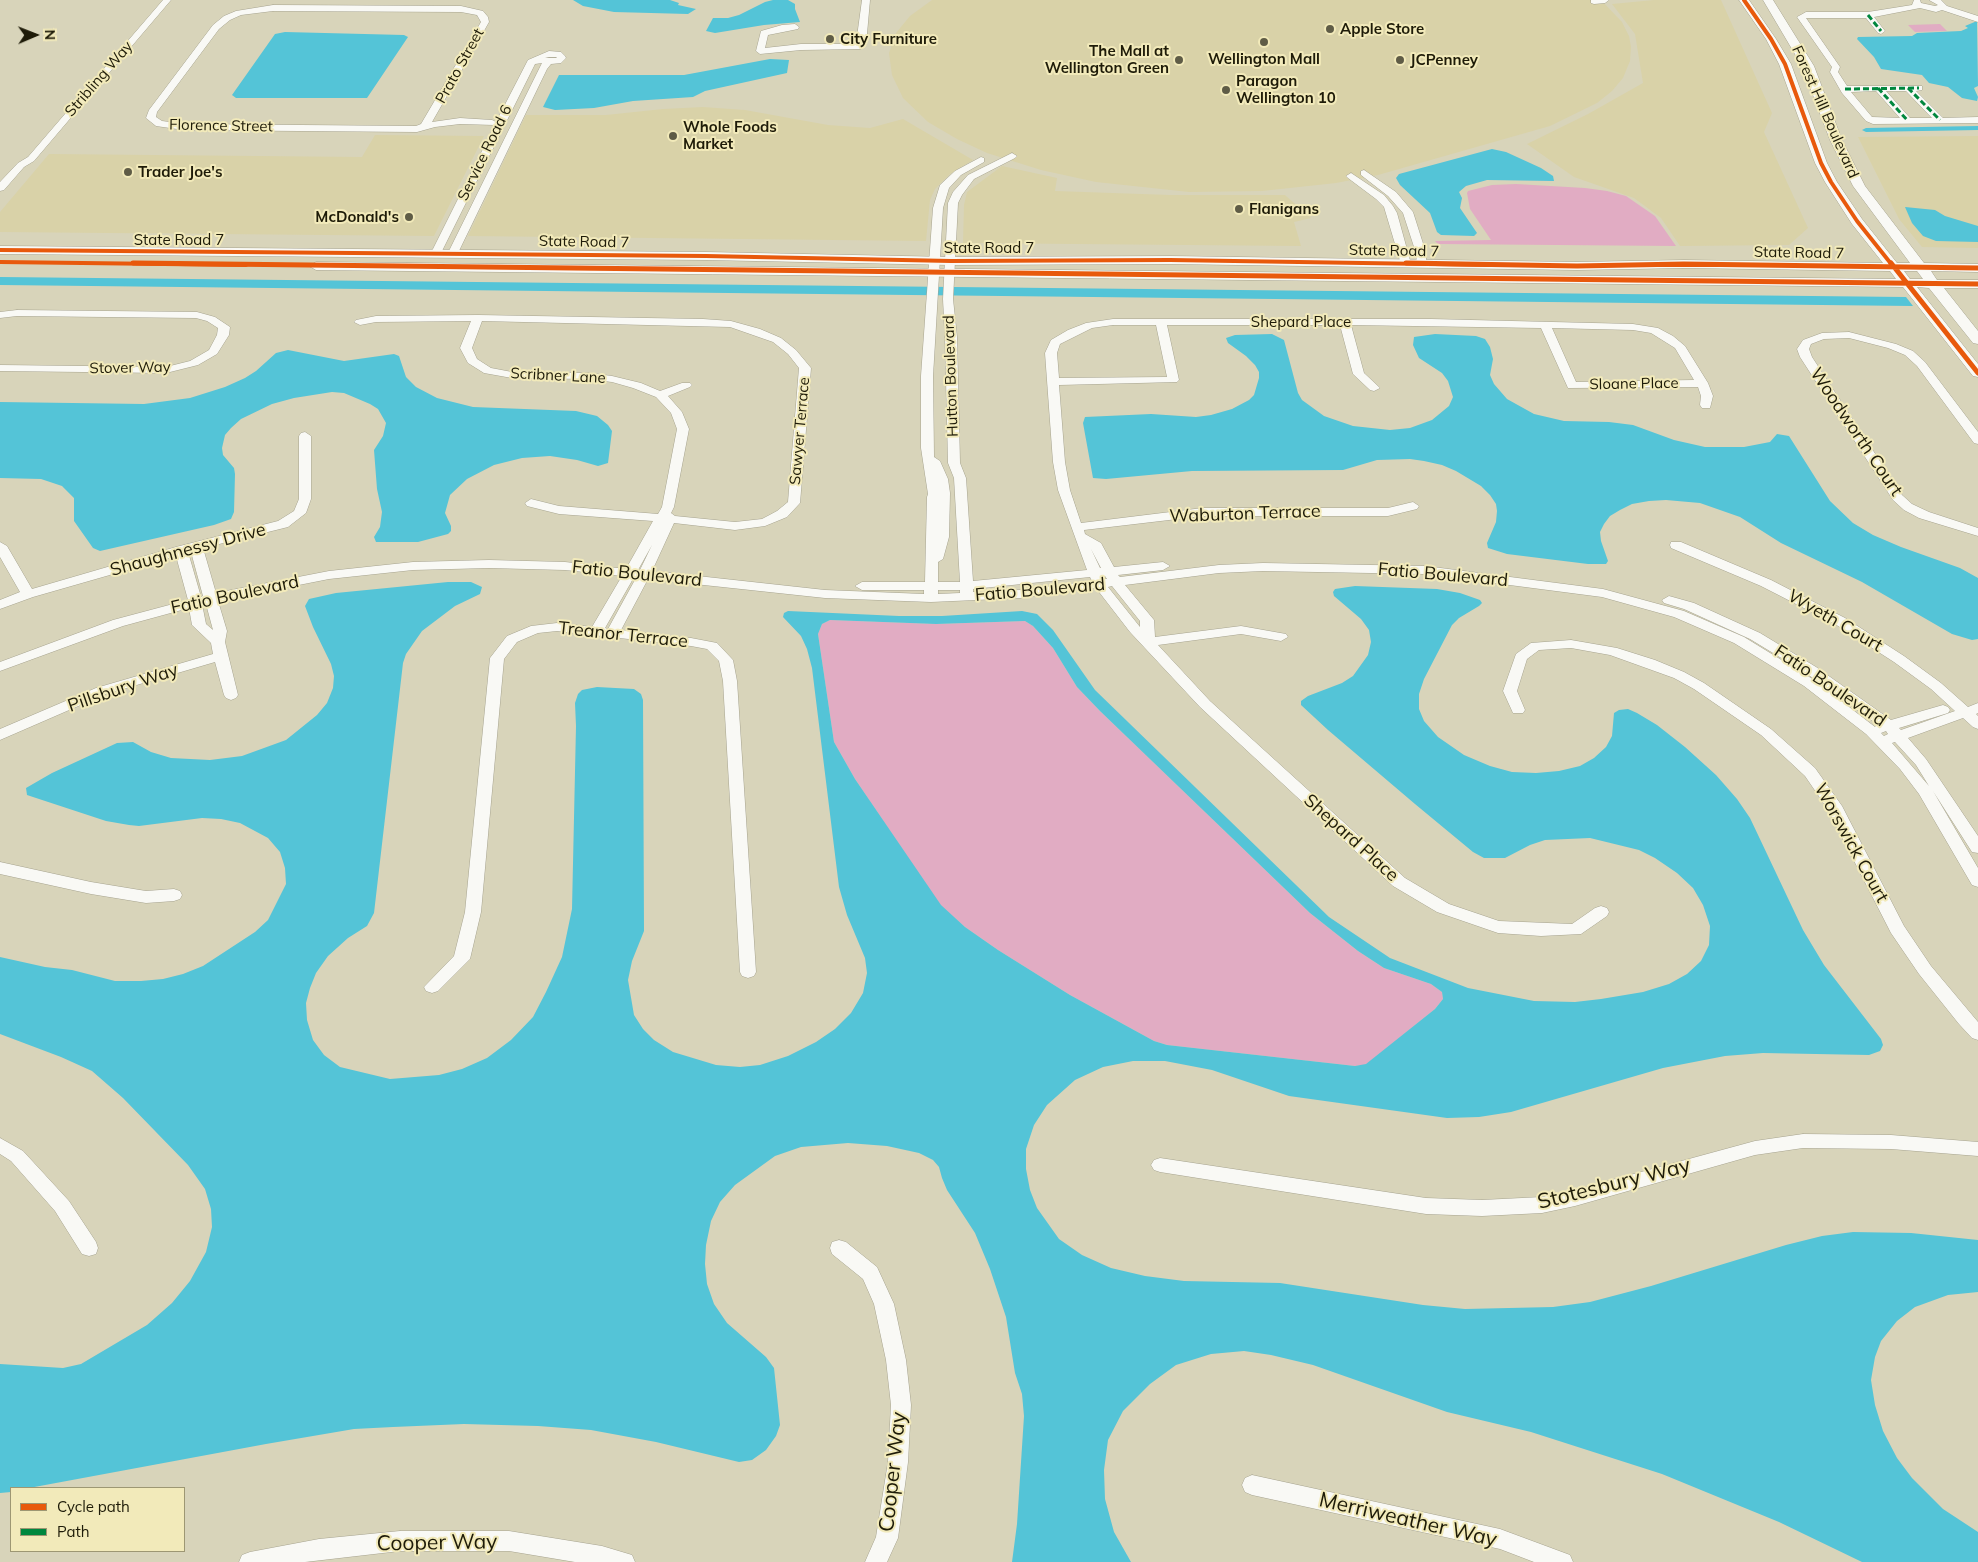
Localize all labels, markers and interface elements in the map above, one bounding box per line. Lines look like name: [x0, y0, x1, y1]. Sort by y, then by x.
north arrow: [10, 10, 60, 60]
place label: Apple Store: [1340, 20, 1424, 38]
marker: Apple Store: [1324, 23, 1336, 35]
street label: Prato Street: [432, 25, 488, 107]
text: N: [41, 29, 59, 40]
place label: City Furniture: [840, 30, 937, 48]
marker: City Furniture: [824, 33, 836, 45]
marker: Wellington Mall: [1258, 36, 1270, 48]
street label: Stribling Way: [61, 38, 137, 120]
place label: The Mall at Wellington Green: [1045, 42, 1169, 77]
street label: Forest Hill Boulevard: [1788, 43, 1862, 181]
place label: Wellington Mall: [1208, 50, 1320, 68]
place label: JCPenney: [1410, 51, 1478, 69]
marker: The Mall at Wellington Green: [1173, 54, 1185, 66]
marker: JCPenney: [1394, 54, 1406, 66]
place label: Paragon Wellington 10: [1236, 72, 1336, 107]
marker: Paragon Wellington 10: [1220, 84, 1232, 96]
street label: Service Road 6: [454, 102, 516, 204]
street label: Florence Street: [169, 116, 273, 136]
place label: Whole Foods Market: [683, 118, 777, 153]
marker: Whole Foods Market: [667, 130, 679, 142]
place label: Trader Joe's: [138, 163, 222, 181]
marker: Trader Joe's: [122, 166, 134, 178]
place label: Flanigans: [1249, 200, 1319, 218]
marker: Flanigans: [1233, 203, 1245, 215]
place label: McDonald's: [315, 208, 399, 226]
marker: McDonald's: [403, 211, 415, 223]
street label: State Road 7: [134, 231, 224, 249]
street label: State Road 7: [539, 232, 629, 252]
street label: State Road 7: [944, 239, 1034, 257]
street label: State Road 7: [1349, 241, 1439, 261]
street label: State Road 7: [1754, 243, 1844, 263]
street label: Shepard Place: [1251, 313, 1351, 331]
street label: Hutton Boulevard: [940, 315, 962, 437]
street label: Stover Way: [89, 358, 171, 378]
street label: Woodworth Court: [1805, 364, 1907, 500]
street label: Scribner Lane: [510, 365, 606, 387]
street label: Sloane Place: [1589, 374, 1679, 394]
street label: Sawyer Terrace: [786, 376, 814, 486]
street label: Waburton Terrace: [1169, 501, 1321, 527]
street label: Shaughnessy Drive: [108, 519, 268, 581]
street label: Fatio Boulevard: [571, 556, 703, 592]
street label: Fatio Boulevard: [1377, 559, 1509, 591]
street label: Fatio Boulevard: [169, 571, 301, 619]
street label: Fatio Boulevard: [974, 574, 1106, 606]
street label: Wyeth Court: [1784, 585, 1886, 657]
street label: Treanor Terrace: [557, 617, 689, 653]
street label: Fatio Boulevard: [1770, 641, 1890, 731]
street label: Pillsbury Way: [65, 659, 181, 717]
street label: Worswick Court: [1809, 780, 1893, 906]
street label: Shepard Place: [1299, 790, 1403, 886]
street label: Stotesbury Way: [1535, 1153, 1693, 1215]
street label: Cooper Way: [874, 1411, 912, 1533]
legend: [10, 1487, 185, 1552]
street label: Merriweather Way: [1317, 1487, 1499, 1553]
text: Cycle path: [57, 1497, 130, 1516]
text: Path: [57, 1522, 89, 1541]
street label: Cooper Way: [377, 1529, 497, 1557]

